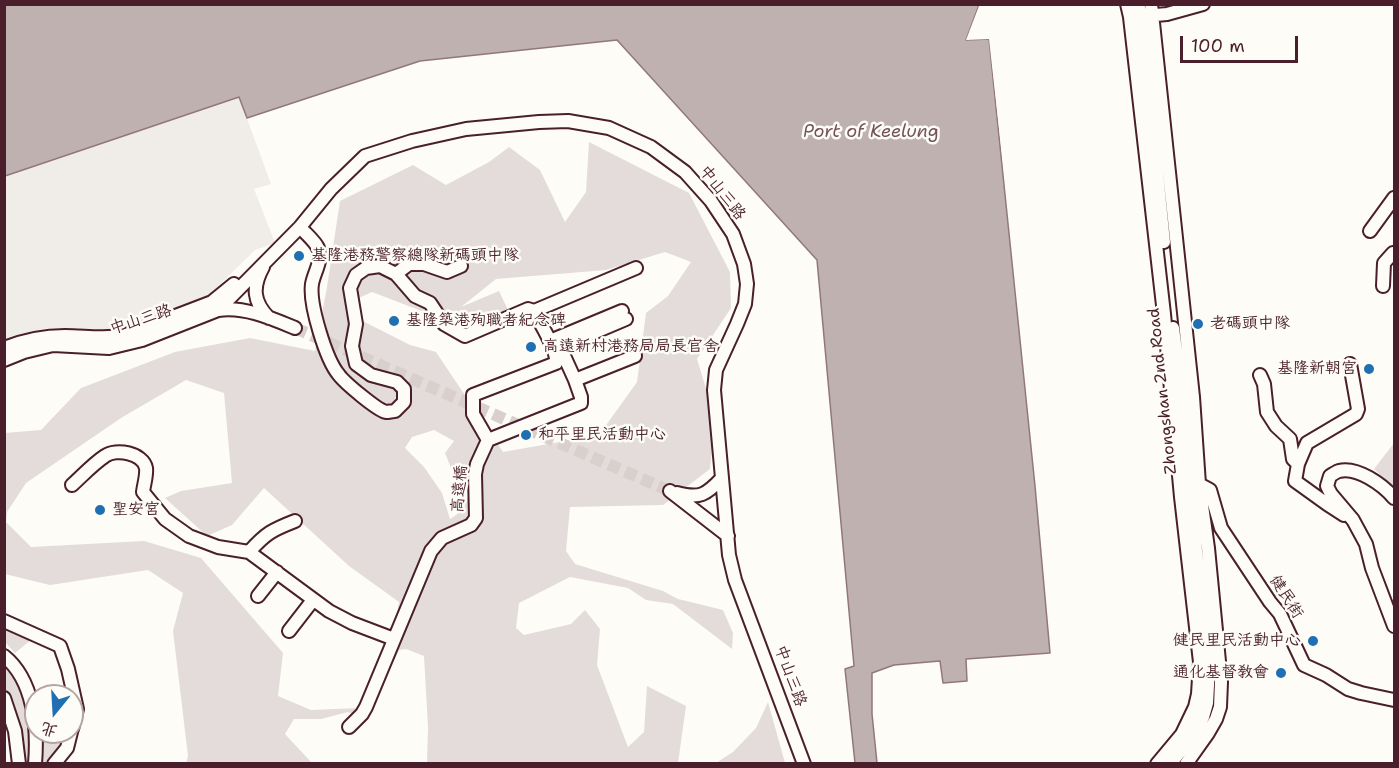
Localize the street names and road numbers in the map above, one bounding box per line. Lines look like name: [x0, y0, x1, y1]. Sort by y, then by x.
street label: 中山三路: [695, 162, 749, 224]
street label: 中山三路: [108, 301, 174, 339]
street label: Zhongshan 2nd Road: [1145, 307, 1181, 475]
street label: 高遠橋: [448, 464, 472, 514]
street label: 健民街: [1265, 572, 1307, 622]
street label: 中山三路: [770, 643, 810, 709]

